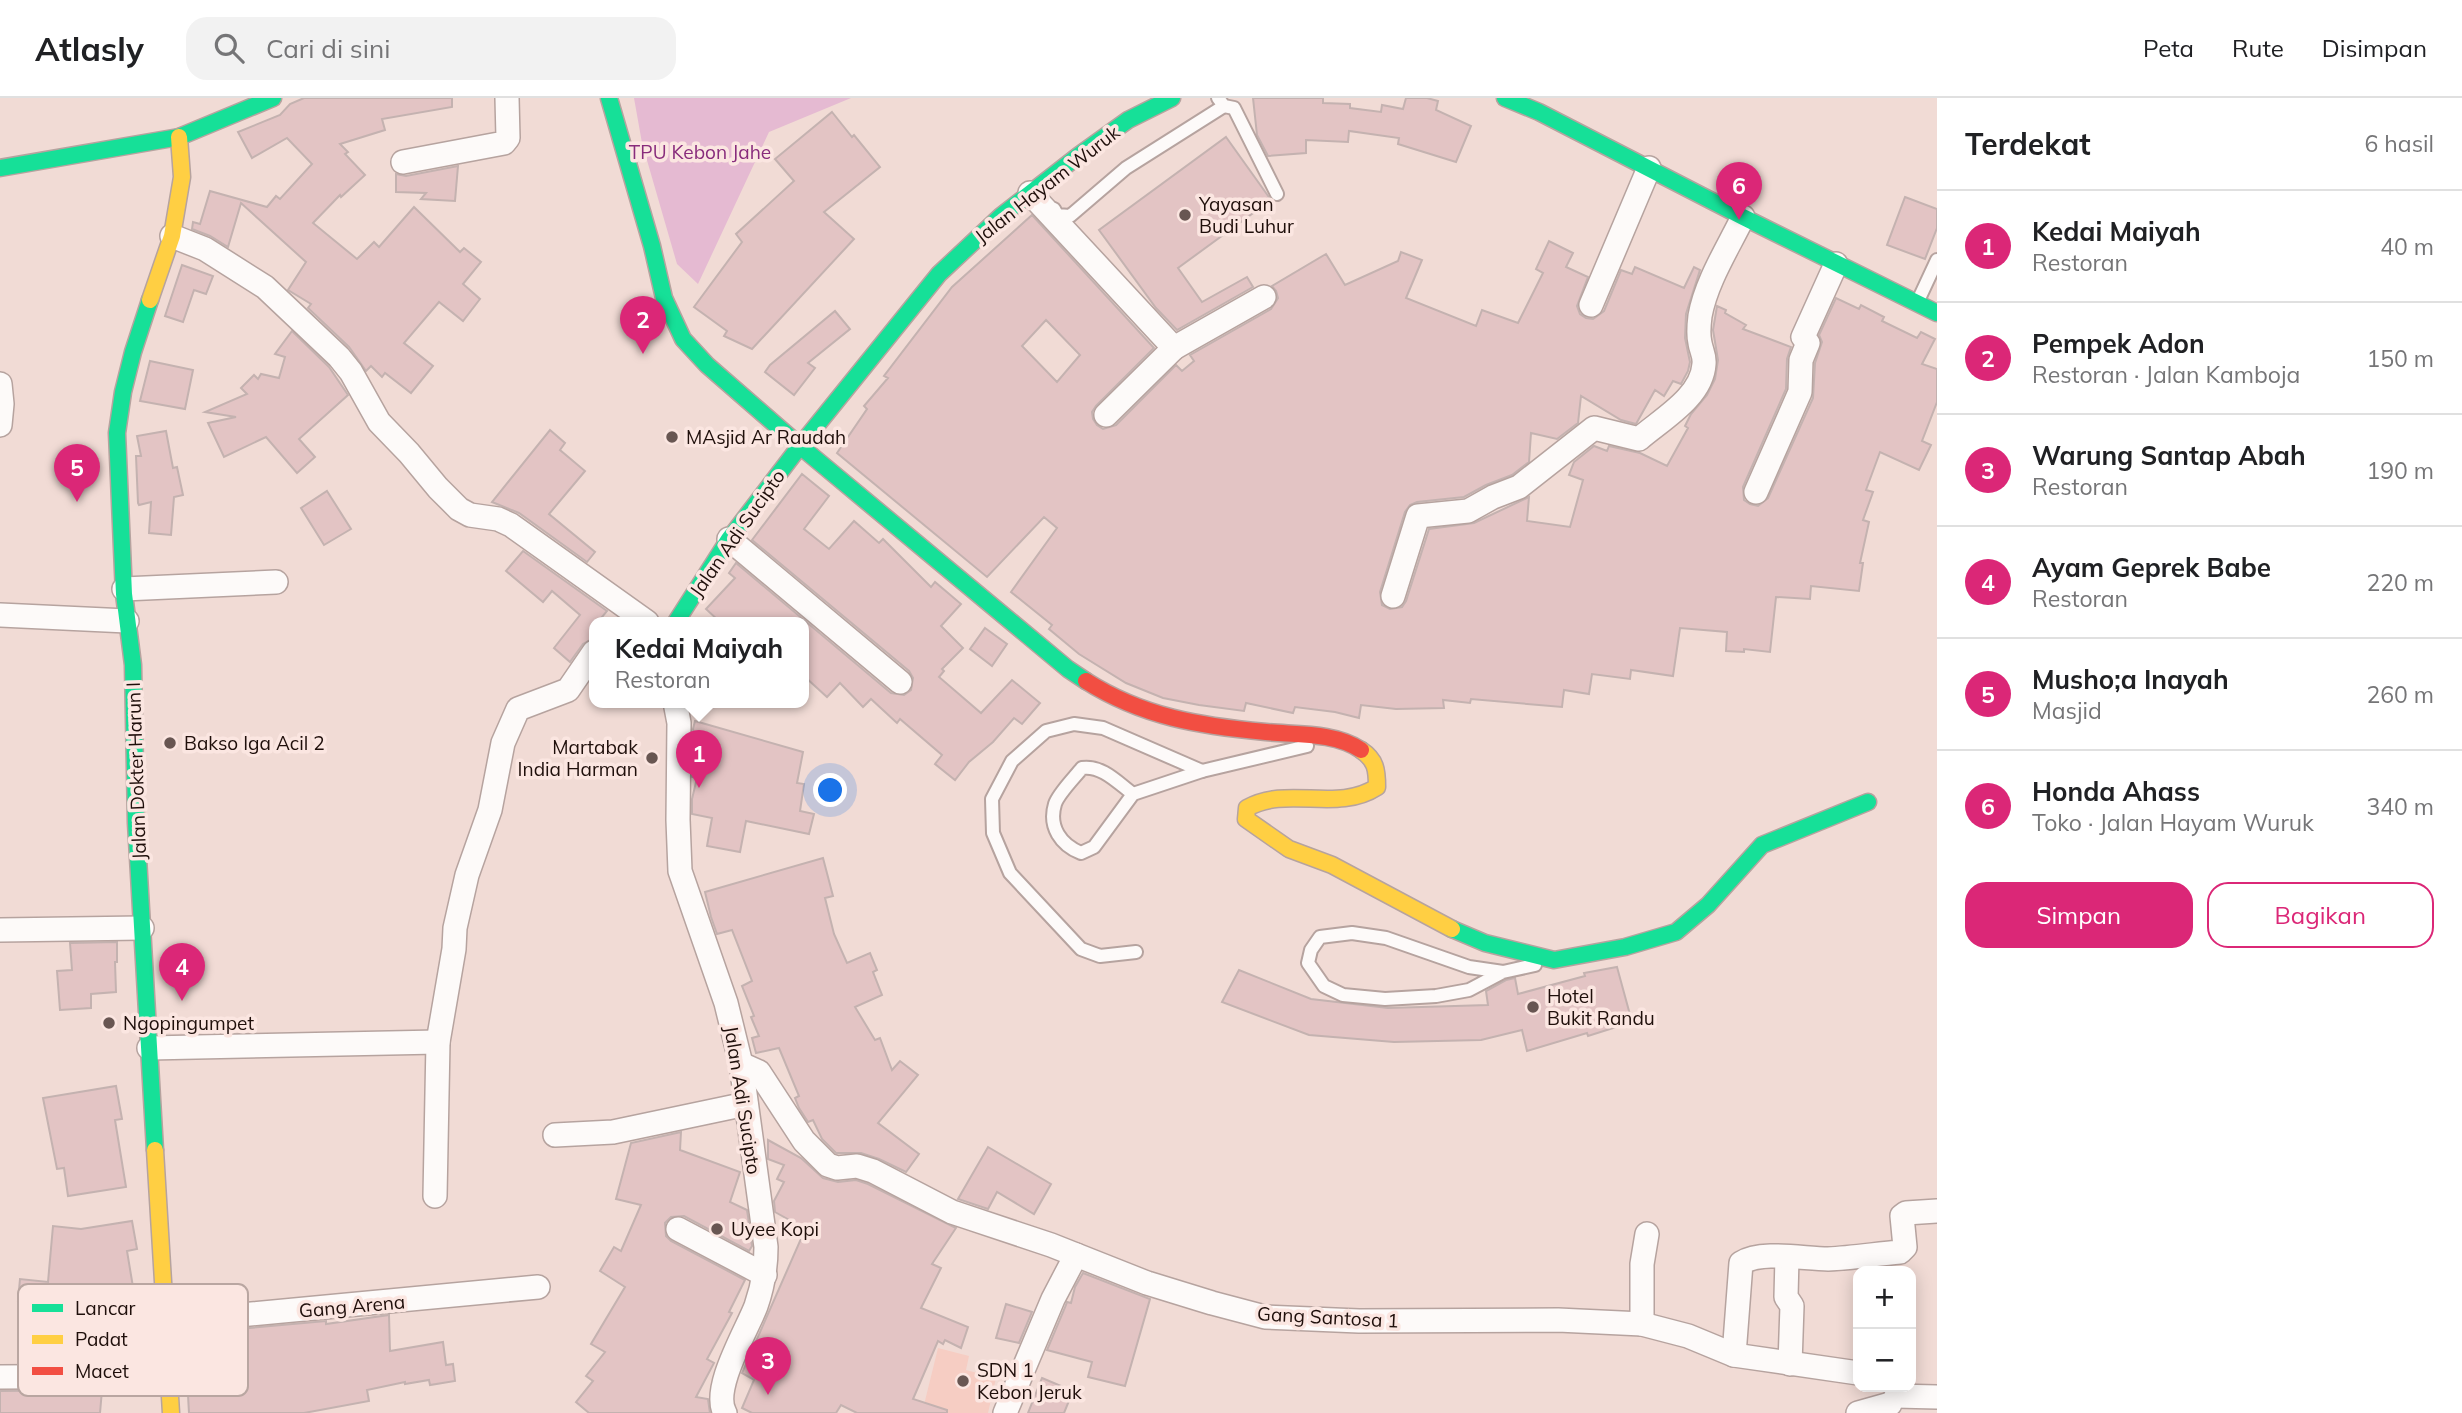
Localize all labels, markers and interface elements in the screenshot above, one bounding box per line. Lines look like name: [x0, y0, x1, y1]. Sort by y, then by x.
search box: [186, 17, 676, 80]
text: Atlasly: [35, 28, 144, 69]
icon: search: [210, 29, 248, 67]
text: Cari di sini: [266, 32, 390, 65]
text: Peta: [2143, 33, 2194, 63]
text: Rute: [2232, 33, 2284, 63]
text: Disimpan: [2322, 33, 2427, 63]
street label: Jalan Hayam Wuruk: [970, 120, 1124, 248]
text: Terdekat: [1965, 125, 2091, 163]
text: 6 hasil: [2365, 129, 2434, 158]
park label: TPU Kebon Jahe: [629, 140, 771, 164]
pin: 6: [1716, 162, 1762, 220]
place label: Yayasan Budi Luhur: [1198, 192, 1294, 238]
marker: Yayasan Budi Luhur: [1177, 207, 1193, 223]
text: Kedai Maiyah: [2032, 215, 2201, 248]
text: 1: [1981, 232, 1995, 261]
text: 40 m: [2380, 232, 2434, 261]
text: Restoran: [2032, 248, 2128, 277]
pin: 2: [620, 296, 666, 354]
text: Pempek Adon: [2032, 327, 2205, 360]
text: 2: [1981, 344, 1995, 373]
text: 150 m: [2366, 344, 2434, 373]
text: Restoran · Jalan Kamboja: [2032, 360, 2300, 389]
place label: MAsjid Ar Raudah: [686, 425, 846, 449]
marker: MAsjid Ar Raudah: [664, 429, 680, 445]
text: Warung Santap Abah: [2032, 439, 2306, 472]
pin: 5: [54, 444, 100, 502]
text: 3: [1981, 456, 1995, 485]
text: 190 m: [2366, 456, 2434, 485]
street label: Jalan Adi Sucipto: [684, 465, 790, 601]
text: Restoran: [2032, 472, 2128, 501]
text: Ayam Geprek Babe: [2032, 551, 2271, 584]
text: 4: [1981, 568, 1995, 597]
text: 220 m: [2366, 568, 2434, 597]
text: Restoran: [2032, 584, 2128, 613]
popup: [589, 617, 809, 708]
text: Kedai Maiyah: [615, 632, 783, 665]
text: Musho;a Inayah: [2032, 663, 2229, 696]
text: Restoran: [615, 665, 711, 694]
text: 5: [1981, 680, 1995, 709]
text: 260 m: [2366, 680, 2434, 709]
street label: Jalan Dokter Harun I: [121, 682, 151, 860]
text: Masjid: [2032, 696, 2102, 725]
pin: 1: [676, 730, 722, 788]
place label: Bakso Iga Acil 2: [184, 731, 325, 755]
marker: Bakso Iga Acil 2: [162, 735, 178, 751]
place label: Martabak India Harman: [518, 735, 638, 781]
marker: Martabak India Harman: [644, 750, 660, 766]
your location: [813, 773, 847, 807]
text: Honda Ahass: [2032, 775, 2200, 808]
text: 6: [1981, 792, 1995, 821]
text: 340 m: [2366, 792, 2434, 821]
text: Toko · Jalan Hayam Wuruk: [2032, 808, 2314, 837]
button: Simpan: [1965, 882, 2193, 948]
button: Bagikan: [2207, 882, 2434, 948]
pin: 4: [159, 943, 205, 1001]
place label: Hotel Bukit Randu: [1547, 984, 1655, 1030]
marker: Hotel Bukit Randu: [1525, 999, 1541, 1015]
place label: Ngopingumpet: [123, 1011, 254, 1035]
marker: Ngopingumpet: [101, 1015, 117, 1031]
street label: Jalan Adi Sucipto: [719, 1024, 767, 1176]
place label: Uyee Kopi: [731, 1217, 819, 1241]
marker: Uyee Kopi: [709, 1221, 725, 1237]
map controls: [1853, 1266, 1916, 1392]
button: +: [1853, 1266, 1916, 1329]
legend: [18, 1284, 248, 1396]
street label: Gang Arena: [298, 1289, 406, 1323]
text: Lancar: [75, 1296, 136, 1320]
street label: Gang Santosa 1: [1257, 1301, 1399, 1333]
text: Padat: [75, 1327, 128, 1351]
button: −: [1853, 1329, 1916, 1392]
pin: 3: [745, 1337, 791, 1395]
place label: SDN 1 Kebon Jeruk: [977, 1358, 1082, 1404]
text: Macet: [75, 1359, 129, 1383]
marker: SDN 1 Kebon Jeruk: [955, 1373, 971, 1389]

